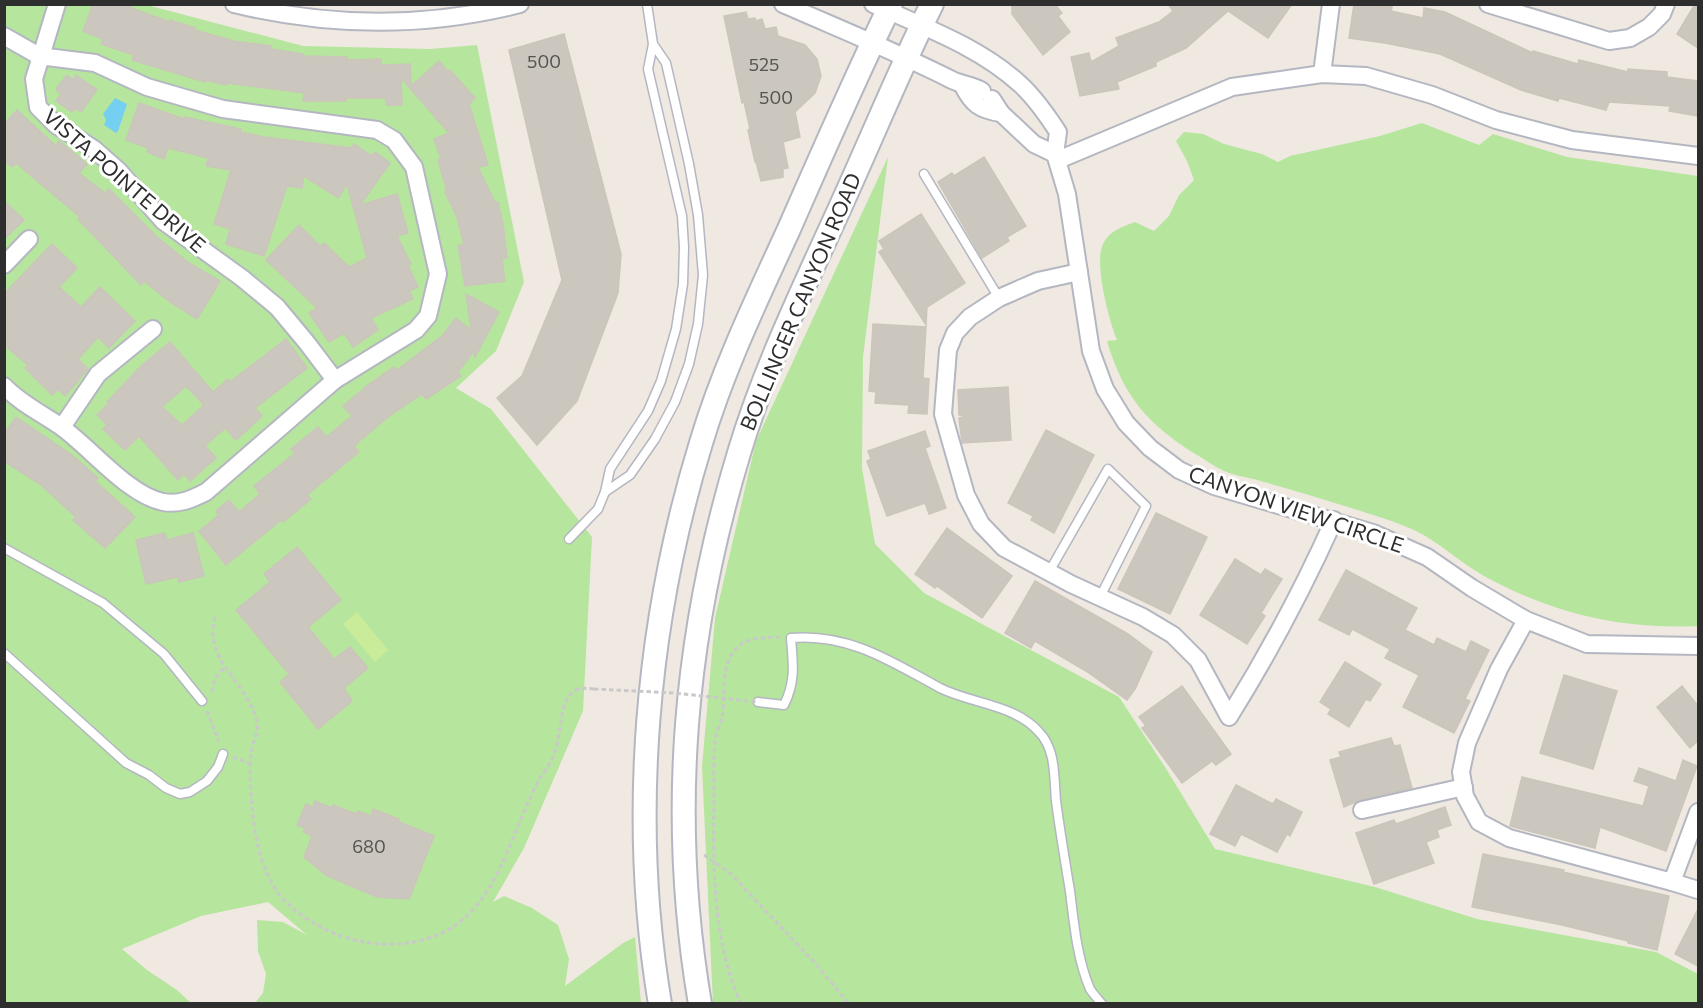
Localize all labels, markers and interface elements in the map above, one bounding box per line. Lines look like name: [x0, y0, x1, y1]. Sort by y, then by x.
house number: 500: [527, 50, 561, 72]
house number: 525: [749, 53, 779, 75]
house number: 500: [759, 86, 793, 108]
street label: VISTA POINTE DRIVE: [39, 103, 211, 257]
street label: BOLLINGER CANYON ROAD: [734, 169, 865, 434]
street label: CANYON VIEW CIRCLE: [1186, 460, 1407, 557]
house number: 680: [352, 835, 386, 857]

